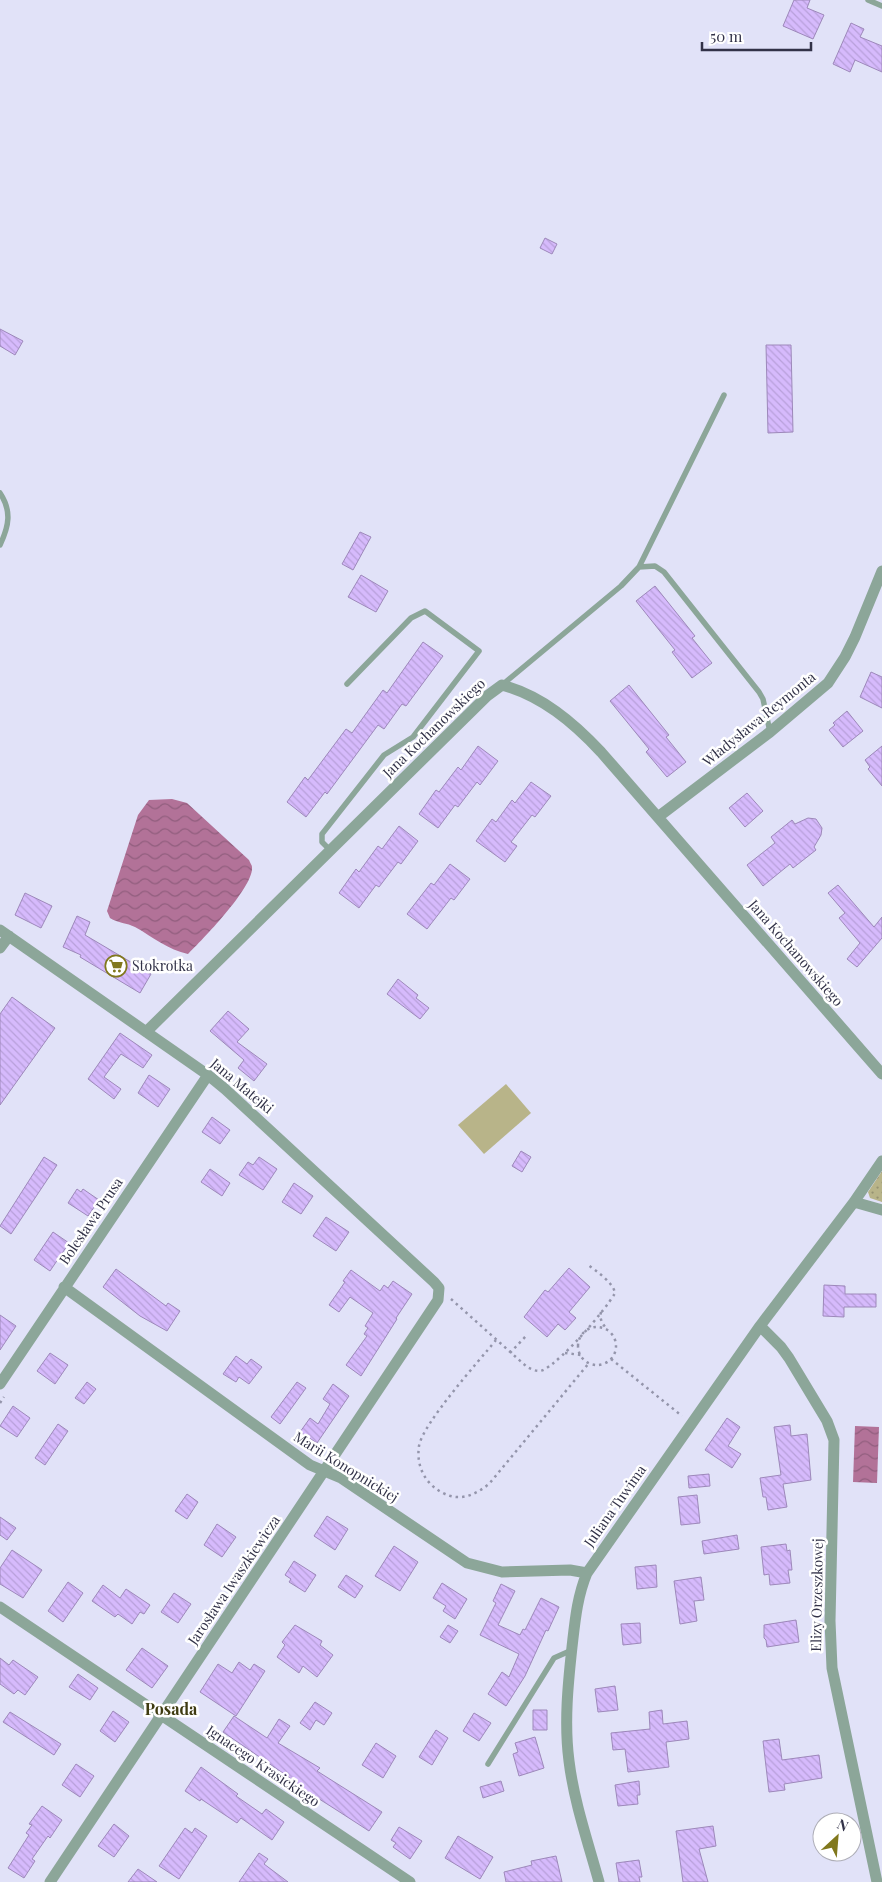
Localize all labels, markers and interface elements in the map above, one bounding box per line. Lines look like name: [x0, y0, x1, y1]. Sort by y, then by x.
scale bar: [702, 20, 811, 52]
text: 50 m: [710, 26, 743, 46]
street label: Władysława Reymonta: [697, 667, 819, 771]
street label: Jana Kochanowskiego: [378, 674, 489, 782]
street label: Jana Kochanowskiego: [744, 895, 848, 1010]
supermarket icon: Stokrotka: [104, 954, 128, 978]
place label: Stokrotka: [132, 956, 193, 975]
street label: Jana Matejki: [206, 1053, 278, 1118]
street label: Bolesława Prusa: [54, 1173, 127, 1268]
street label: Marii Konopnickiej: [290, 1427, 402, 1506]
street label: Juliana Tuwima: [579, 1461, 650, 1551]
street label: Jarosława Iwaszkiewicza: [183, 1511, 284, 1649]
street label: Elizy Orzeszkowej: [806, 1538, 827, 1652]
district label: Posada: [145, 1698, 198, 1719]
street label: Ignacego Krasickiego: [203, 1721, 324, 1811]
north arrow: [812, 1812, 862, 1862]
text: N: [834, 1814, 852, 1836]

